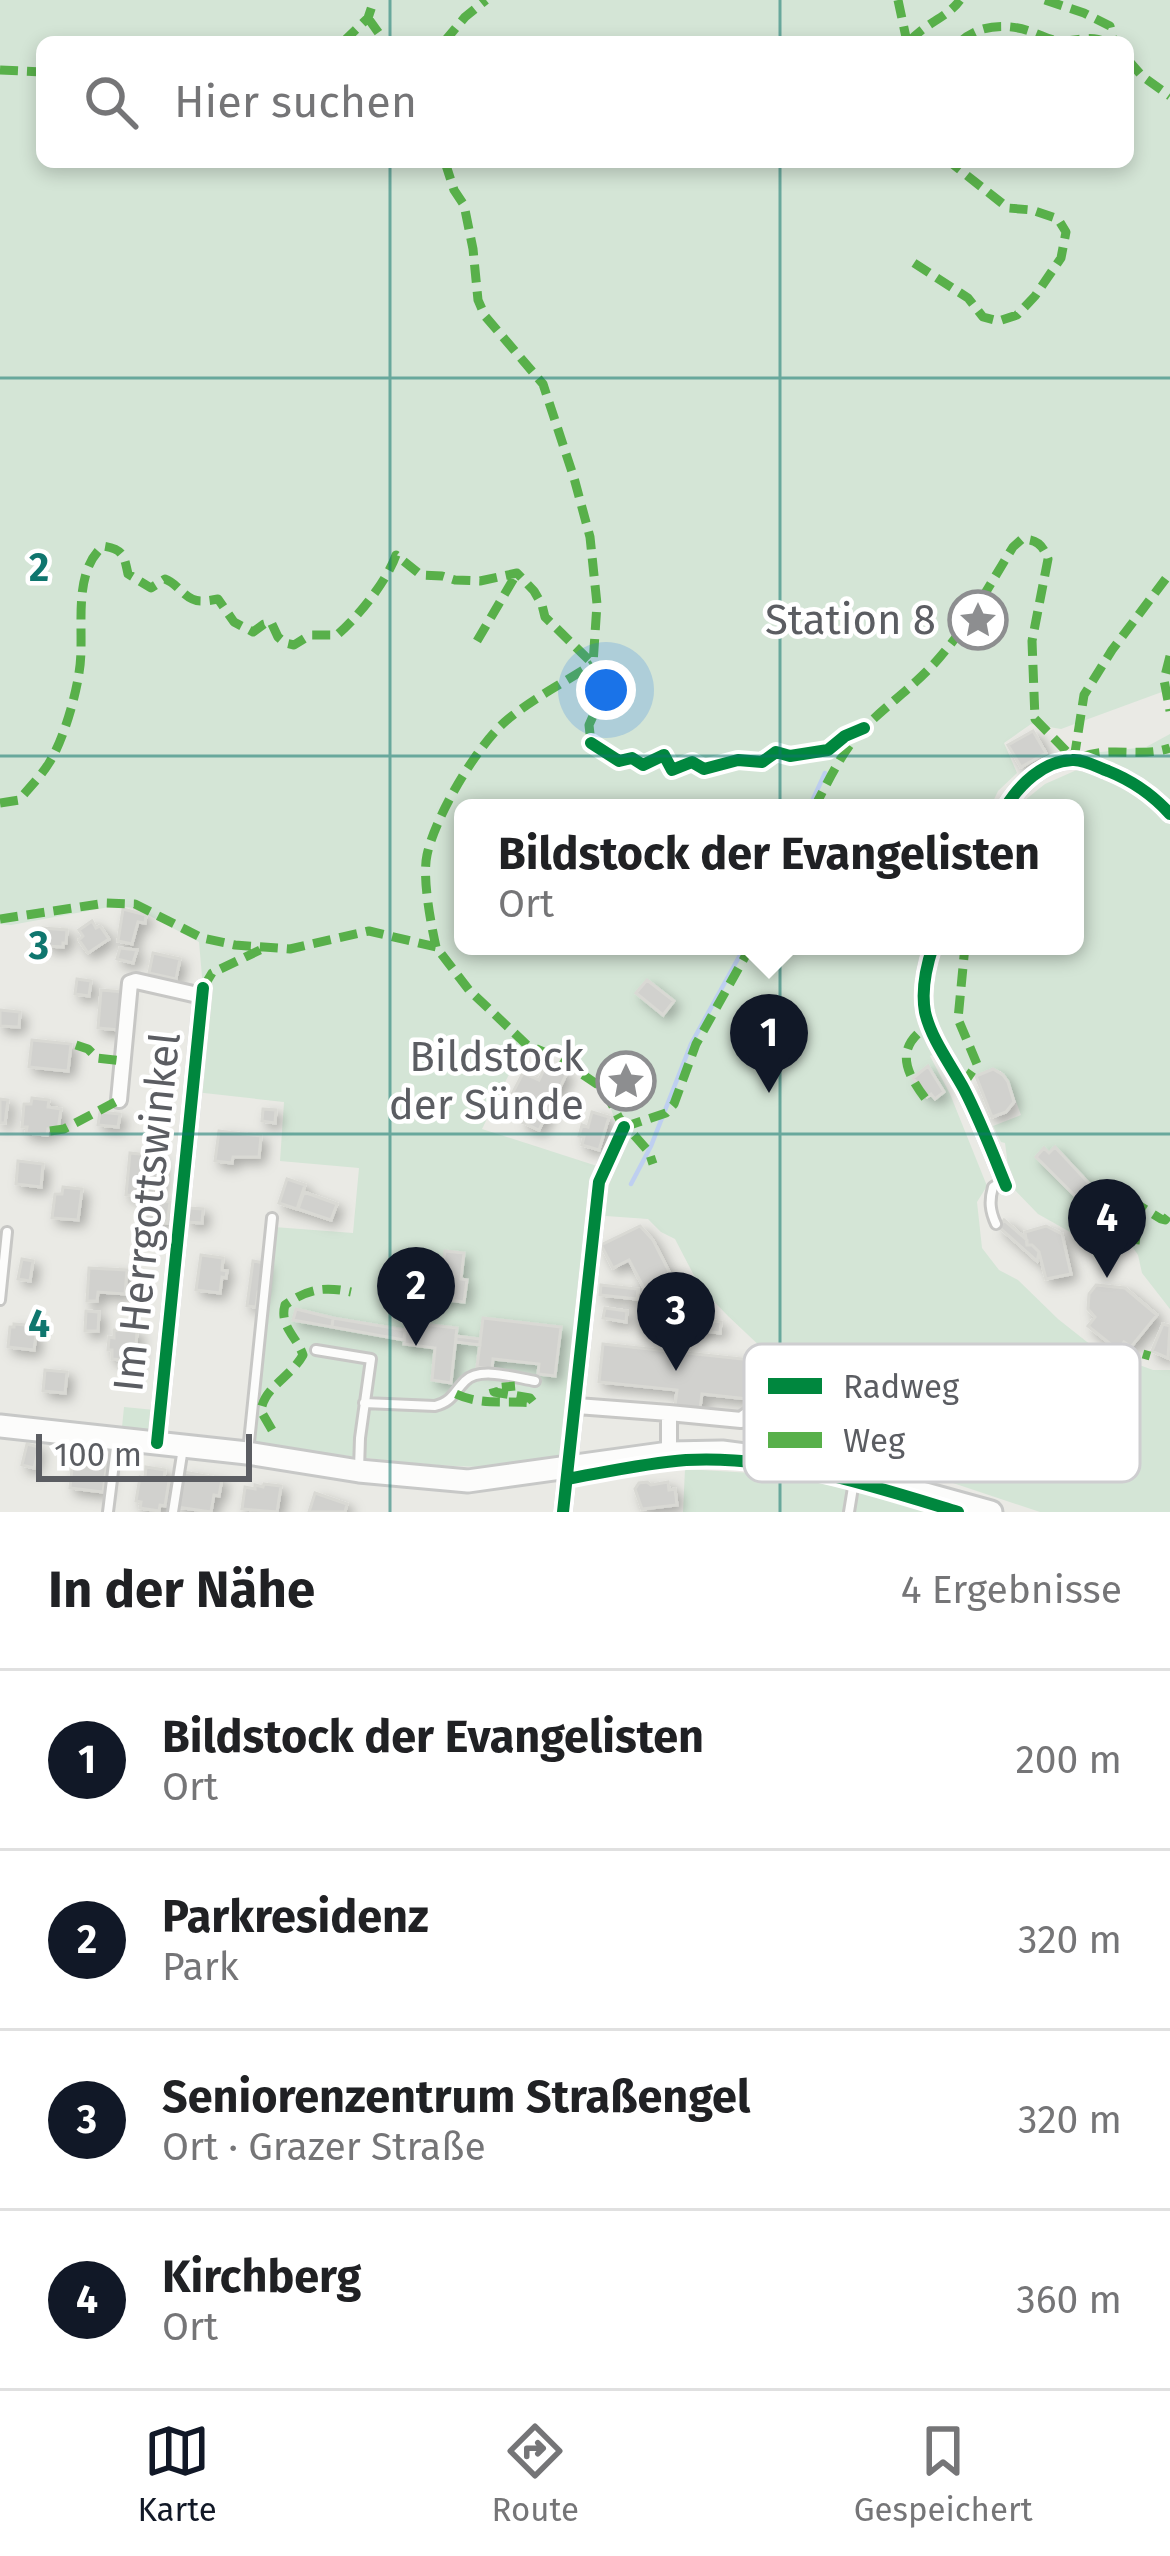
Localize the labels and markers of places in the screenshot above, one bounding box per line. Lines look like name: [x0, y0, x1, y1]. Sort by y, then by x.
place icon: Station 8: [947, 589, 1009, 651]
place label: Station 8: [765, 595, 936, 645]
pin: 1: [730, 994, 808, 1093]
place label: Bildstock der Sünde: [389, 1032, 584, 1130]
place icon: Bildstock der Sünde: [595, 1050, 657, 1112]
pin: 4: [1068, 1179, 1146, 1278]
pin: 2: [377, 1247, 455, 1346]
pin: 3: [637, 1272, 715, 1371]

